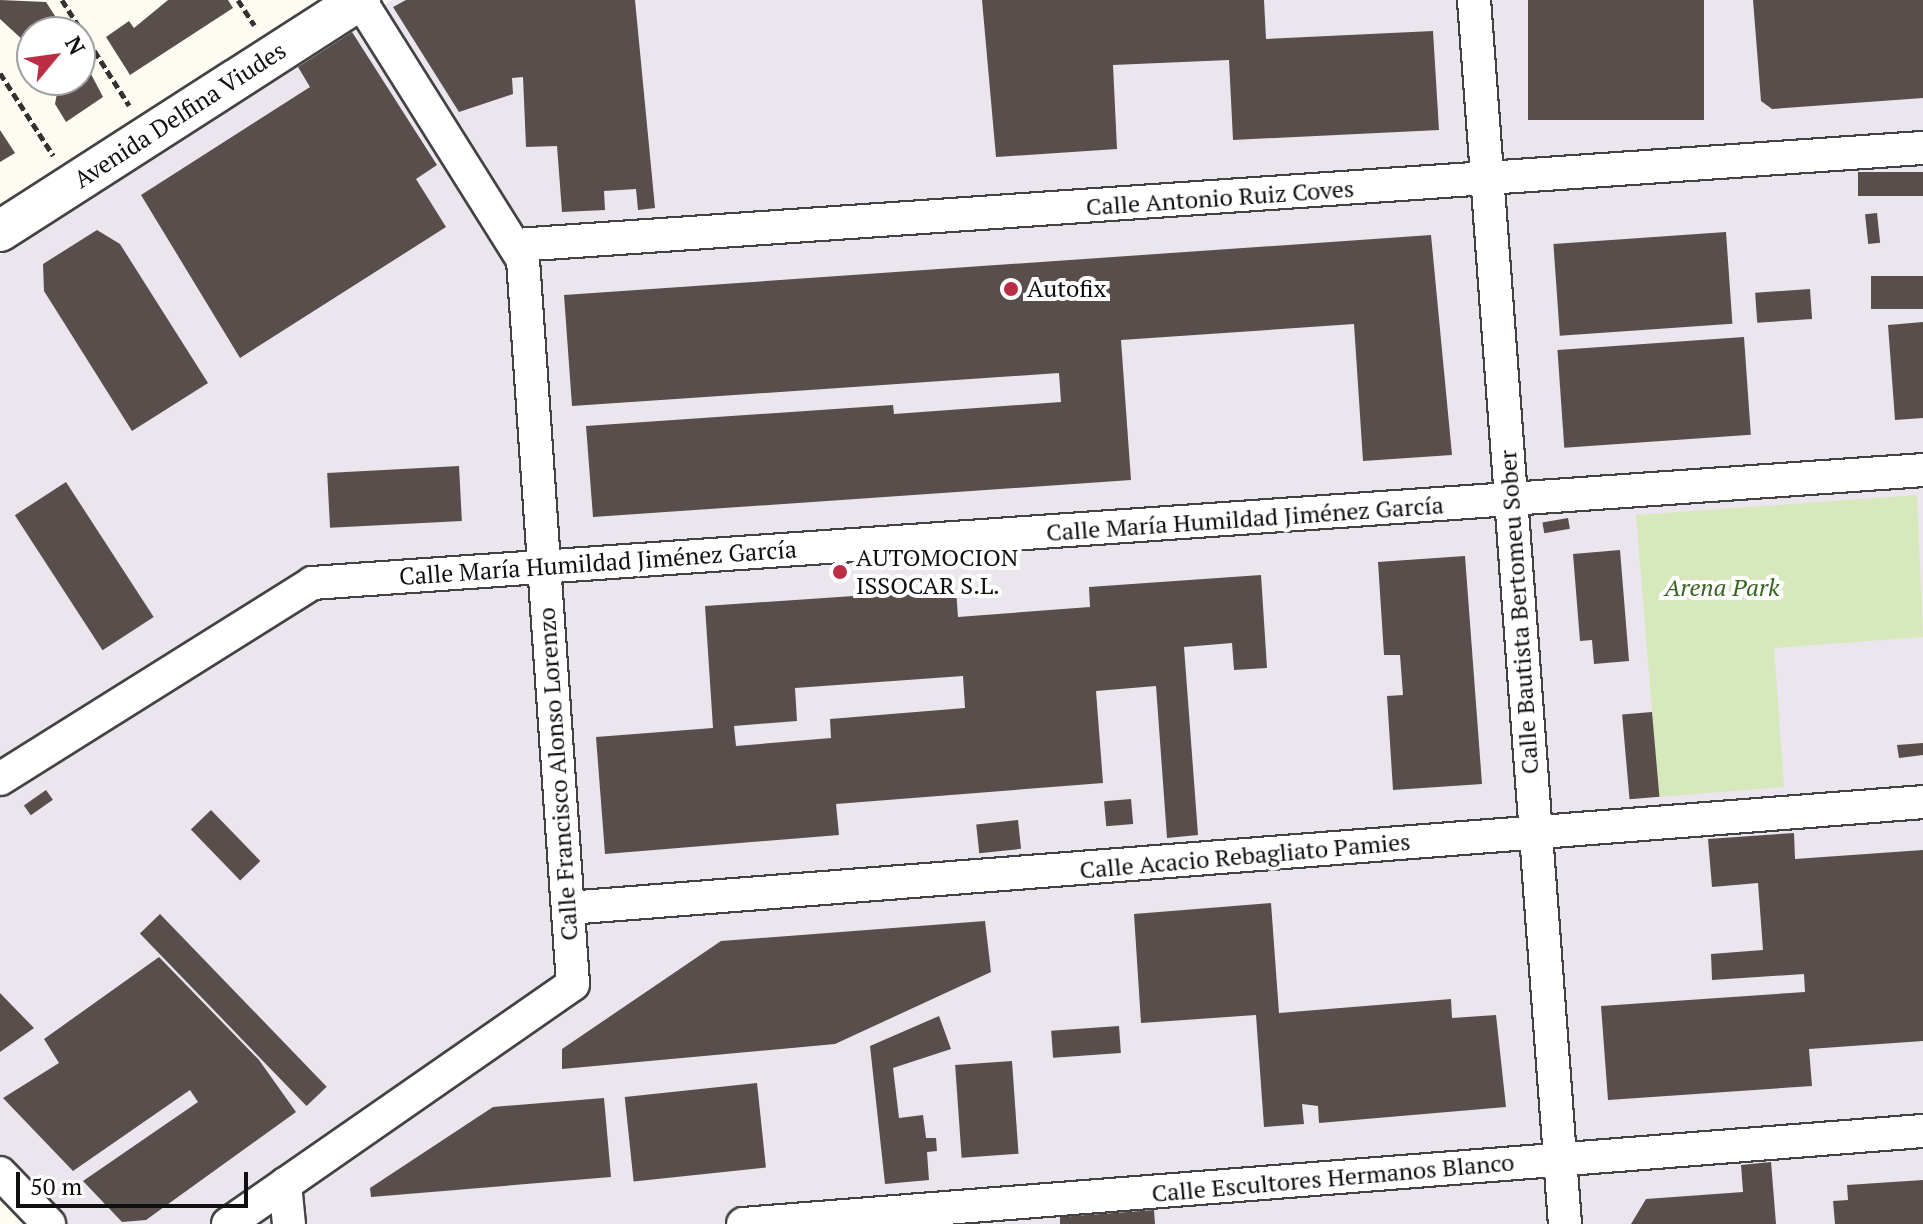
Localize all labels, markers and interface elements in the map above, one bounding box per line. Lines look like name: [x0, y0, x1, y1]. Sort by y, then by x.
north arrow: [16, 16, 96, 96]
text: N: [59, 31, 92, 59]
street label: Avenida Delfina Viudes: [68, 36, 292, 194]
street label: Calle Antonio Ruiz Coves: [1085, 174, 1355, 222]
place label: Autofix: [1027, 275, 1106, 303]
marker: Autofix: [1002, 280, 1020, 298]
street label: Calle Bautista Bertomeu Sober: [1493, 449, 1545, 775]
street label: Calle María Humildad Jiménez García: [1045, 491, 1445, 547]
street label: Calle María Humildad Jiménez García: [398, 535, 798, 591]
place label: AUTOMOCION ISSOCAR S.L.: [856, 544, 1018, 600]
marker: AUTOMOCION ISSOCAR S.L.: [831, 563, 849, 581]
park label: Arena Park: [1664, 574, 1780, 602]
street label: Calle Francisco Alonso Lorenzo: [532, 606, 584, 942]
street label: Calle Acacio Rebagliato Pamies: [1078, 827, 1412, 885]
street label: Calle Escultores Hermanos Blanco: [1150, 1148, 1516, 1208]
scale bar: [20, 1156, 252, 1206]
text: 50 m: [30, 1170, 82, 1202]

